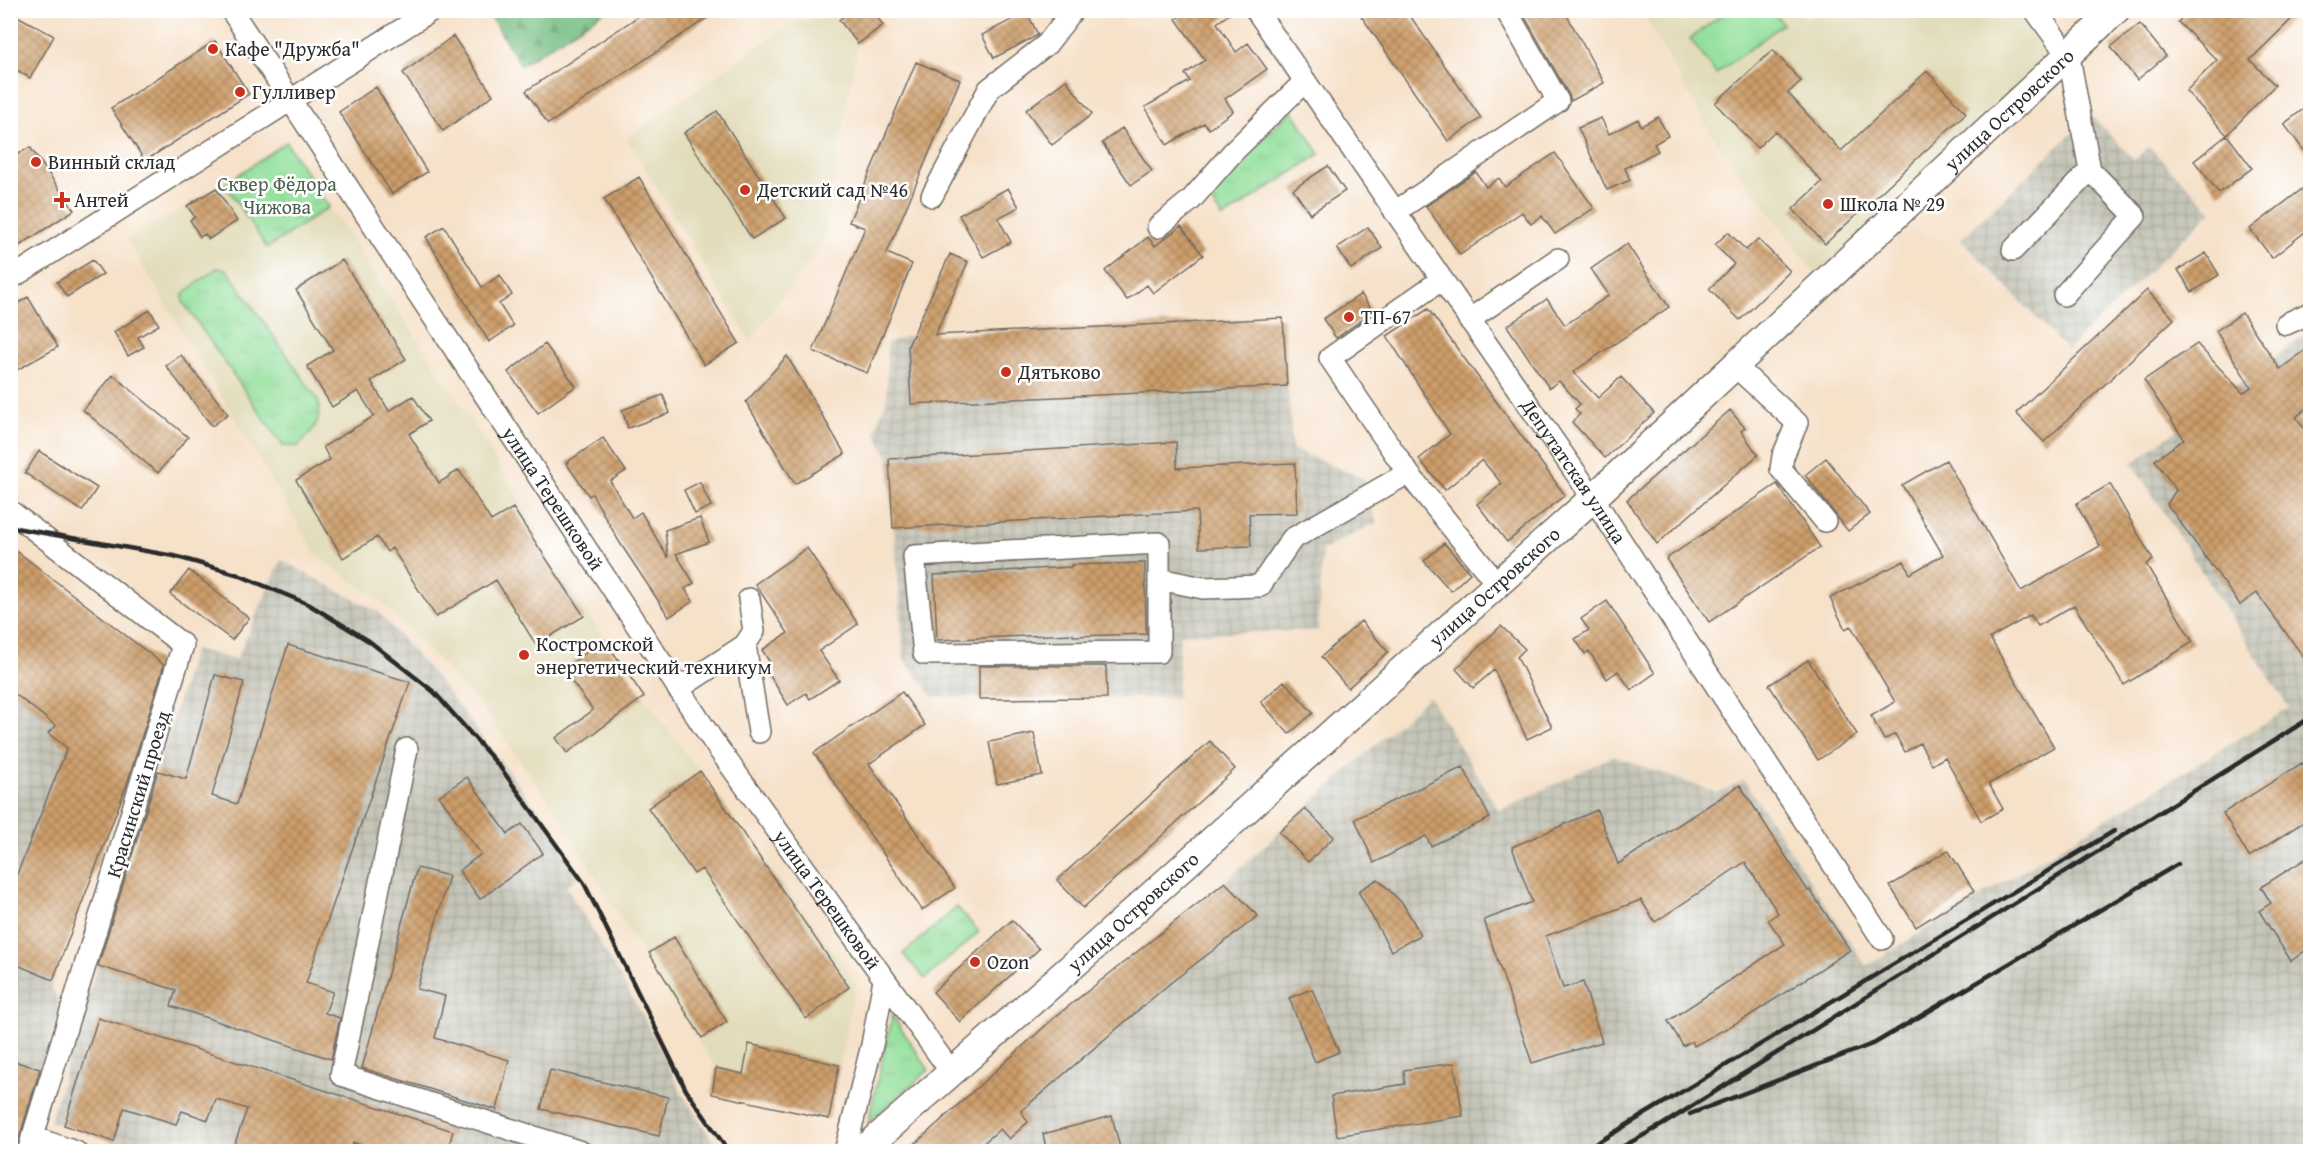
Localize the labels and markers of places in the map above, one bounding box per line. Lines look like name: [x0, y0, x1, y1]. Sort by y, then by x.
place label: Кафе "Дружба": [225, 34, 360, 63]
marker: Кафе "Дружба": [206, 42, 220, 56]
place label: Гулливер: [252, 77, 336, 106]
marker: Гулливер: [233, 85, 247, 99]
place label: Винный склад: [48, 147, 176, 176]
marker: Винный склад: [29, 155, 43, 169]
place label: Детский сад №46: [756, 175, 908, 204]
marker: Детский сад №46: [738, 183, 752, 197]
place label: Антей: [74, 185, 129, 214]
place label: Школа № 29: [1840, 189, 1945, 218]
marker: Антей: [55, 193, 69, 207]
marker: Школа № 29: [1821, 197, 1835, 211]
place label: ТП-67: [1361, 302, 1411, 331]
marker: ТП-67: [1342, 310, 1356, 324]
place label: Дятьково: [1017, 357, 1101, 386]
marker: Дятьково: [999, 365, 1013, 379]
place label: Костромской энергетический техникум: [536, 629, 772, 681]
marker: Костромской энергетический техникум: [517, 648, 531, 662]
place label: Ozon: [987, 947, 1029, 976]
marker: Ozon: [968, 955, 982, 969]

